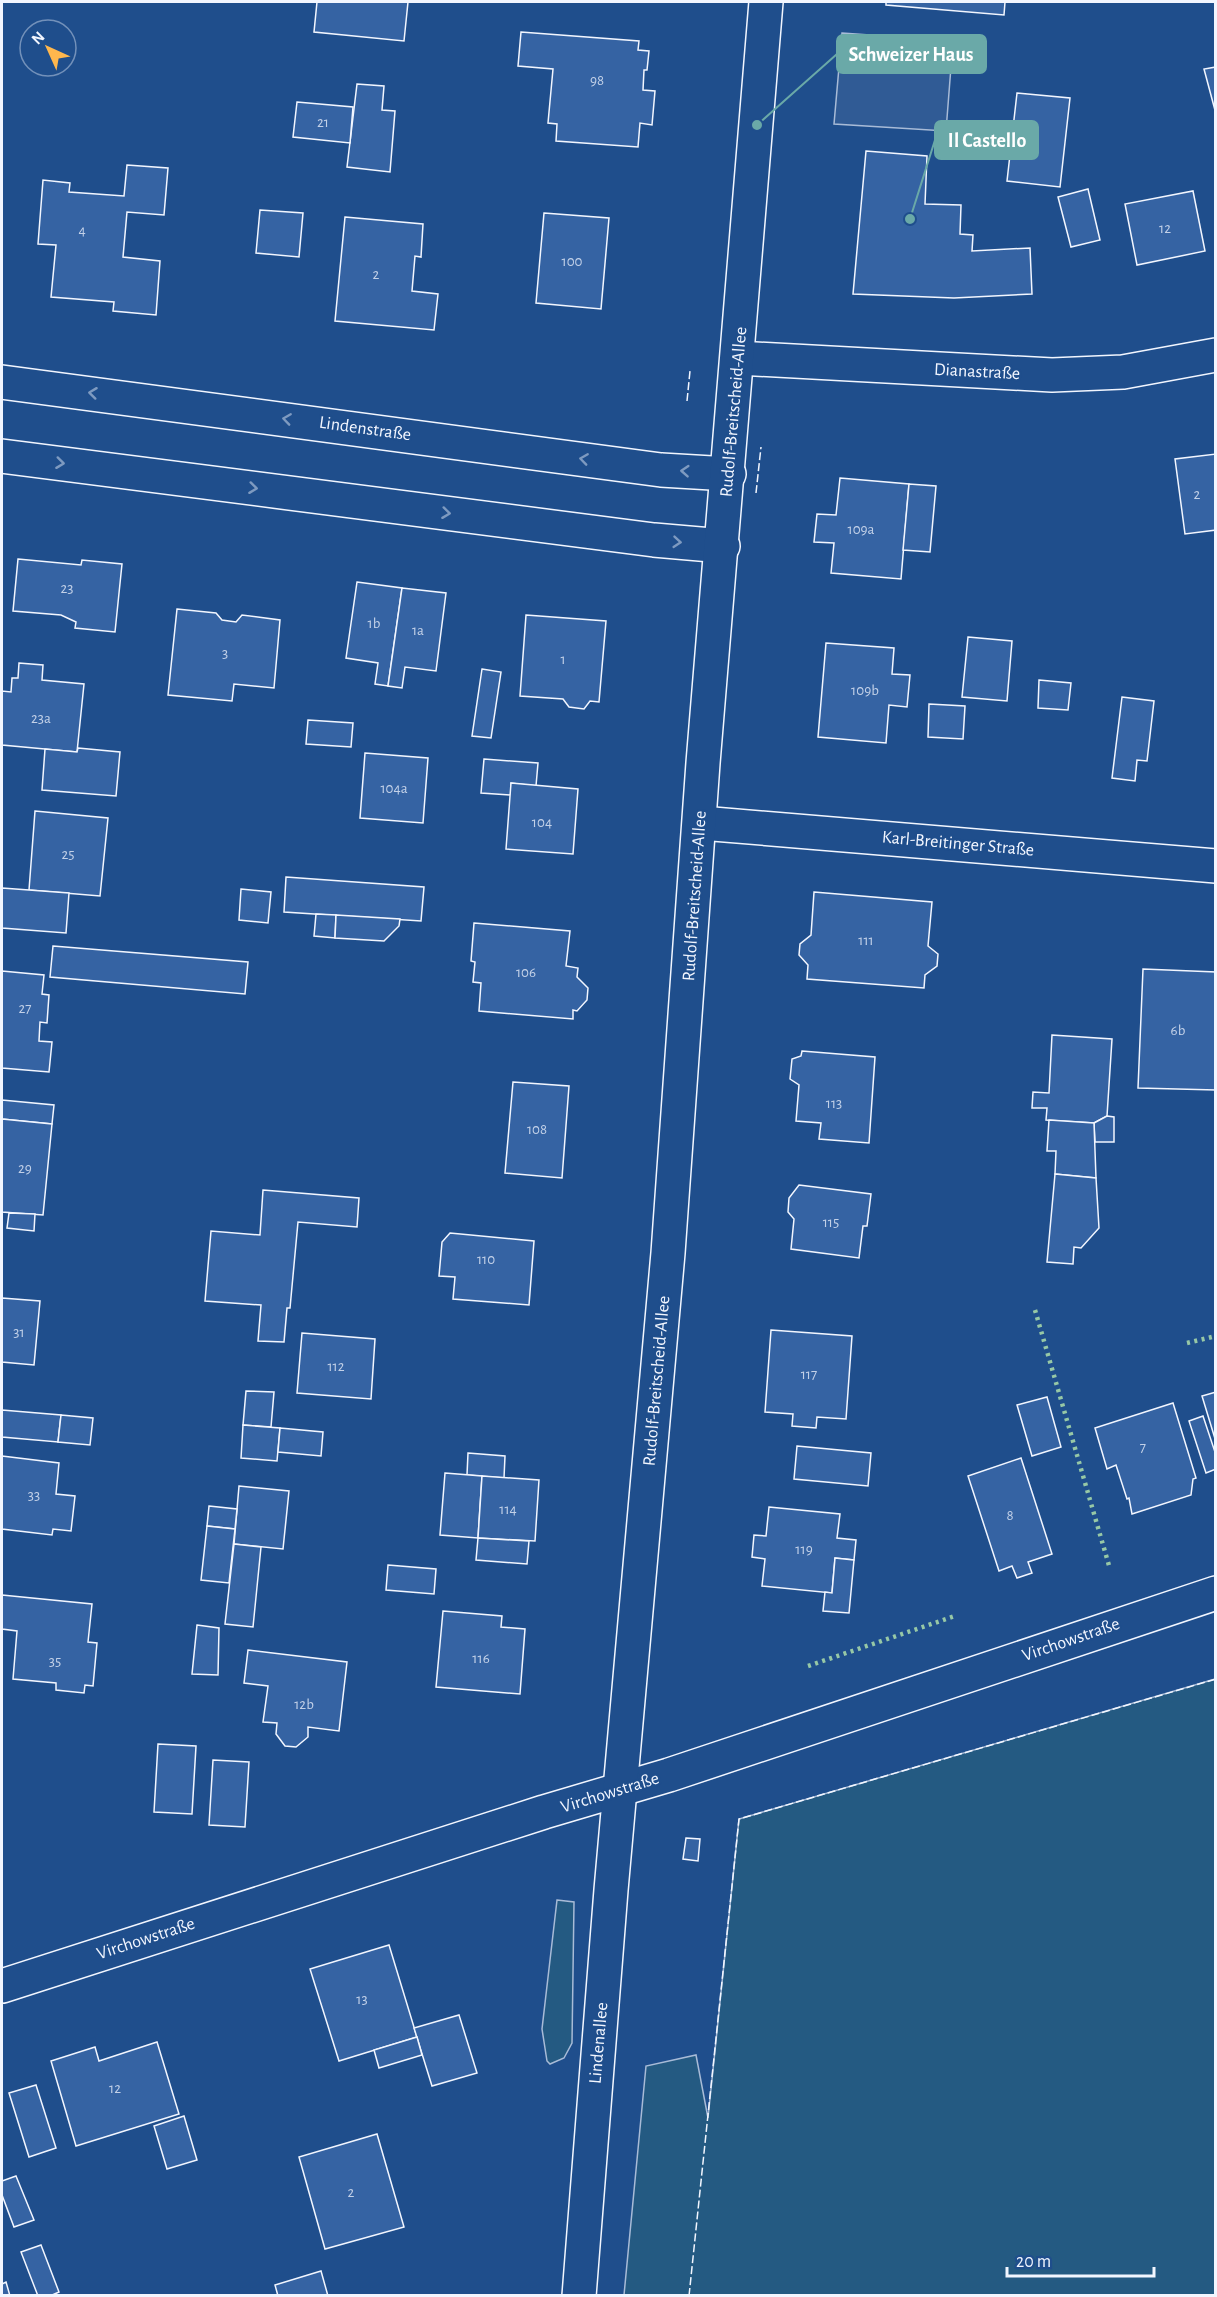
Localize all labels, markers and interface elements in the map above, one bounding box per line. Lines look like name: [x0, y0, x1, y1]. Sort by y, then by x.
north arrow: [18, 18, 78, 78]
text: N: [29, 29, 48, 48]
callout: Schweizer Haus: [837, 35, 986, 73]
text: Schweizer Haus: [848, 45, 974, 65]
house number: 98: [590, 73, 604, 88]
house number: 21: [317, 115, 329, 130]
callout: Il Castello: [935, 121, 1038, 159]
text: Il Castello: [948, 131, 1026, 151]
house number: 12: [1159, 221, 1171, 236]
house number: 4: [78, 223, 86, 238]
house number: 100: [561, 254, 583, 269]
house number: 2: [373, 267, 380, 282]
street label: Rudolf-Breitscheid-Allee: [718, 326, 750, 498]
street label: Dianastraße: [933, 361, 1021, 383]
one-way arrow: [89, 388, 98, 400]
one-way arrow: [282, 413, 291, 425]
street label: Lindenstraße: [318, 414, 412, 444]
one-way arrow: [579, 454, 589, 466]
one-way arrow: [55, 457, 64, 469]
one-way arrow: [681, 465, 690, 478]
one-way arrow: [248, 482, 257, 494]
house number: 2: [1194, 487, 1201, 502]
one-way arrow: [442, 507, 451, 519]
house number: 109a: [847, 522, 875, 537]
one-way arrow: [672, 536, 681, 549]
house number: 23: [60, 581, 74, 596]
house number: 1b: [368, 616, 381, 631]
house number: 1a: [412, 623, 424, 638]
house number: 3: [222, 646, 228, 661]
house number: 1: [560, 652, 566, 667]
house number: 109b: [851, 683, 879, 698]
house number: 23a: [31, 711, 51, 726]
house number: 104a: [380, 781, 408, 796]
street label: Rudolf-Breitscheid-Allee: [680, 810, 710, 982]
house number: 104: [532, 815, 552, 830]
street label: Karl-Breitinger Straße: [881, 828, 1035, 860]
house number: 25: [61, 847, 75, 862]
house number: 111: [858, 933, 874, 948]
house number: 106: [516, 965, 536, 980]
house number: 27: [18, 1001, 32, 1016]
house number: 6b: [1171, 1023, 1186, 1038]
house number: 113: [826, 1096, 842, 1111]
house number: 108: [527, 1122, 547, 1137]
house number: 29: [18, 1161, 32, 1176]
house number: 115: [823, 1215, 839, 1230]
house number: 110: [477, 1252, 495, 1267]
street label: Rudolf-Breitscheid-Allee: [641, 1295, 673, 1467]
house number: 31: [13, 1325, 25, 1340]
house number: 112: [327, 1359, 345, 1374]
house number: 117: [801, 1367, 817, 1382]
house number: 7: [1140, 1440, 1146, 1455]
house number: 33: [28, 1488, 40, 1503]
house number: 114: [499, 1502, 517, 1517]
house number: 8: [1006, 1508, 1014, 1523]
house number: 119: [795, 1542, 813, 1557]
street label: Virchowstraße: [1020, 1615, 1122, 1665]
house number: 116: [472, 1651, 490, 1666]
house number: 35: [49, 1654, 61, 1669]
house number: 12b: [294, 1697, 314, 1712]
street label: Virchowstraße: [559, 1769, 661, 1817]
street label: Virchowstraße: [95, 1915, 197, 1963]
house number: 13: [356, 1992, 368, 2007]
street label: Lindenallee: [586, 2001, 612, 2085]
house number: 12: [109, 2081, 121, 2096]
house number: 2: [348, 2185, 355, 2200]
scale bar: [1007, 2240, 1154, 2278]
text: 20 m: [1016, 2253, 1051, 2271]

